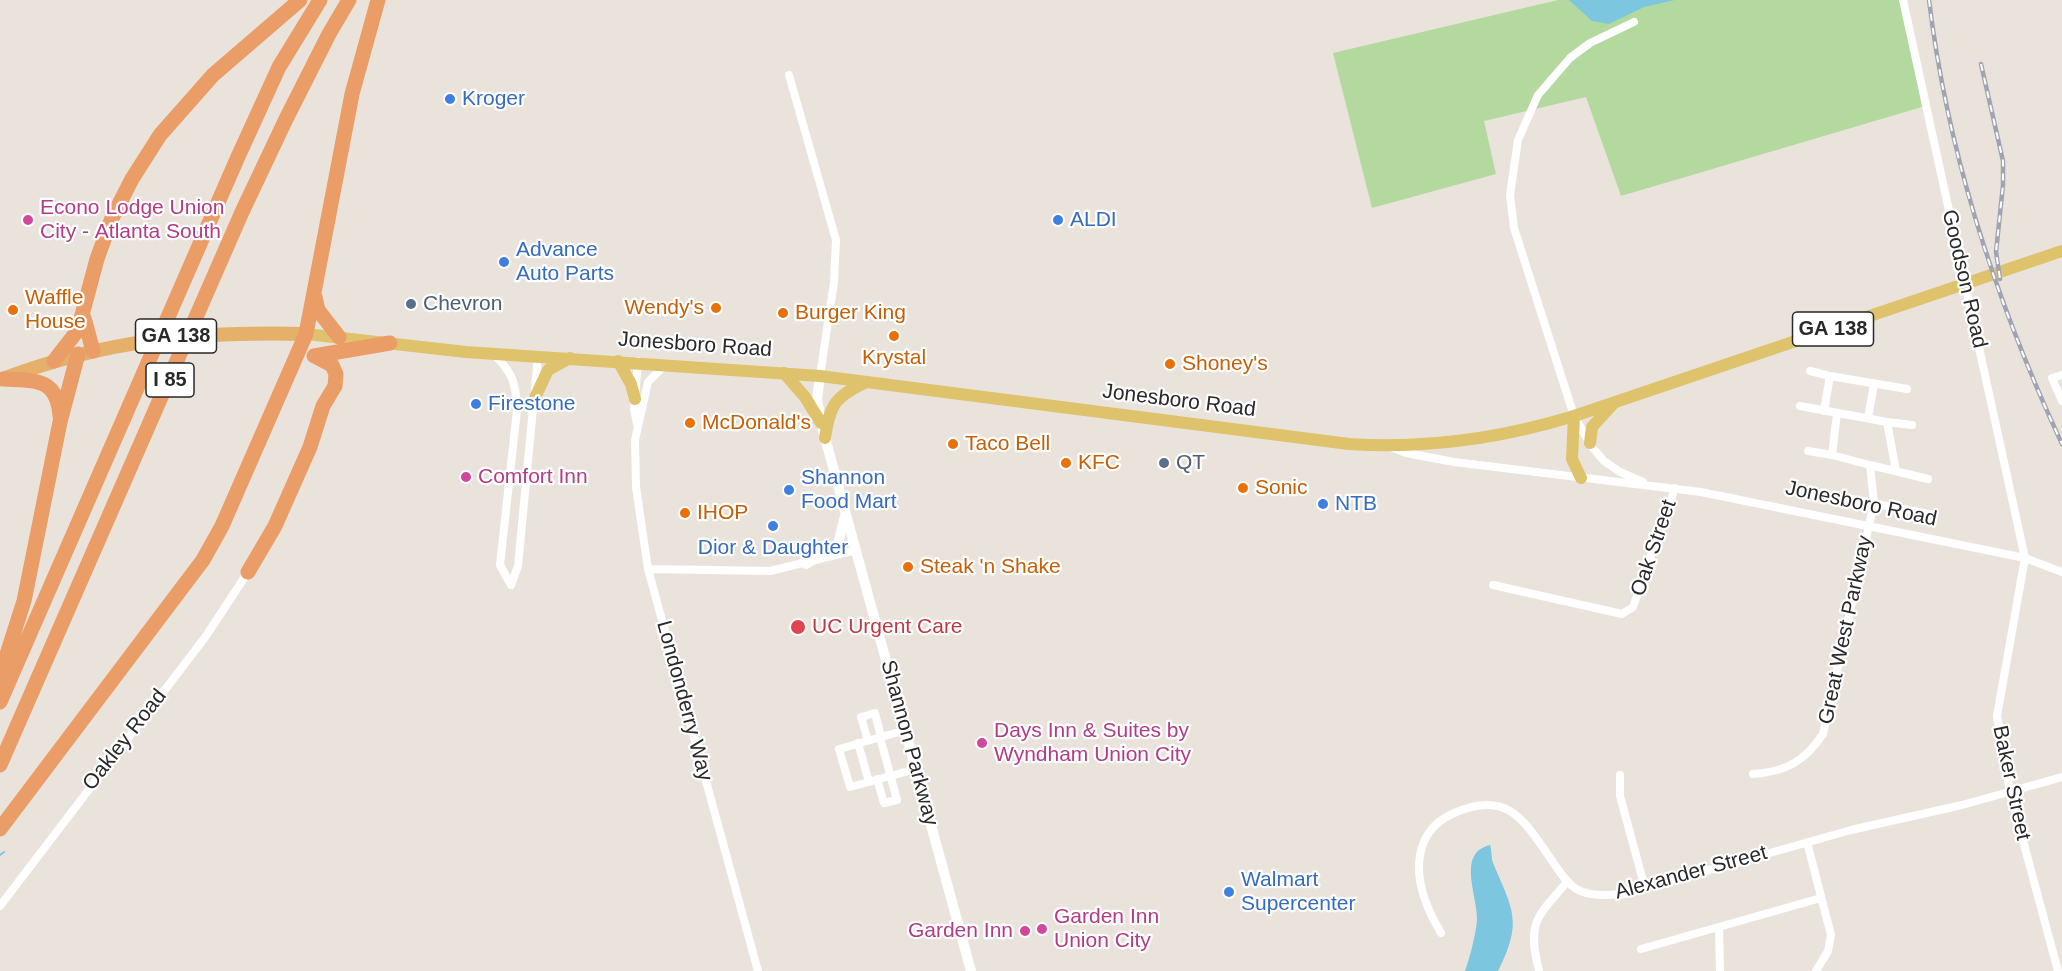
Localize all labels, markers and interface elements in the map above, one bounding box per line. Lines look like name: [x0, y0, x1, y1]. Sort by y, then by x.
place label: Kroger: [462, 86, 525, 112]
marker: Kroger: [443, 92, 457, 106]
place label: Econo Lodge Union City - Atlanta South: [40, 195, 224, 245]
place label: ALDI: [1070, 207, 1117, 233]
street label: Goodson Road: [1936, 207, 1992, 351]
marker: Econo Lodge Union City - Atlanta South: [21, 213, 35, 227]
marker: ALDI: [1051, 213, 1065, 227]
place label: Advance Auto Parts: [516, 237, 614, 287]
marker: Advance Auto Parts: [497, 255, 511, 269]
place label: Waffle House: [25, 285, 86, 335]
place label: Chevron: [423, 291, 502, 317]
place label: Wendy's: [625, 295, 704, 321]
marker: Chevron: [404, 297, 418, 311]
place label: Burger King: [795, 300, 906, 326]
marker: Wendy's: [709, 301, 723, 315]
marker: Waffle House: [6, 303, 20, 317]
marker: Burger King: [776, 306, 790, 320]
road number: GA 138: [1792, 312, 1874, 346]
road number: GA 138: [136, 319, 216, 353]
street label: Jonesboro Road: [617, 327, 773, 363]
marker: Krystal: [887, 329, 901, 343]
place label: Krystal: [862, 345, 926, 371]
place label: Shoney's: [1182, 351, 1268, 377]
marker: Shoney's: [1163, 357, 1177, 371]
road number: I 85: [146, 363, 194, 397]
street label: Jonesboro Road: [1101, 379, 1257, 423]
place label: Firestone: [488, 391, 576, 417]
marker: Firestone: [469, 397, 483, 411]
place label: McDonald's: [702, 410, 811, 436]
marker: McDonald's: [683, 416, 697, 430]
place label: Taco Bell: [965, 431, 1050, 457]
marker: Taco Bell: [946, 437, 960, 451]
place label: KFC: [1078, 450, 1120, 476]
place label: QT: [1176, 450, 1205, 476]
marker: KFC: [1059, 456, 1073, 470]
marker: QT: [1157, 456, 1171, 470]
place label: Comfort Inn: [478, 464, 588, 490]
place label: Shannon Food Mart: [801, 465, 897, 515]
marker: Comfort Inn: [459, 470, 473, 484]
place label: Sonic: [1255, 475, 1308, 501]
street label: Jonesboro Road: [1783, 476, 1939, 532]
marker: Sonic: [1236, 481, 1250, 495]
marker: Shannon Food Mart: [782, 483, 796, 497]
place label: NTB: [1335, 491, 1377, 517]
street label: Oak Street: [1626, 496, 1682, 600]
marker: NTB: [1316, 497, 1330, 511]
place label: IHOP: [697, 500, 748, 526]
marker: IHOP: [678, 506, 692, 520]
marker: Dior & Daughter: [766, 519, 780, 533]
street label: Great West Parkway: [1814, 533, 1878, 727]
place label: Dior & Daughter: [698, 535, 848, 561]
place label: Steak 'n Shake: [920, 554, 1061, 580]
marker: Steak 'n Shake: [901, 560, 915, 574]
place label: UC Urgent Care: [812, 614, 963, 640]
street label: Londonderry Way: [650, 618, 718, 784]
marker: UC Urgent Care: [789, 618, 807, 636]
street label: Shannon Parkway: [875, 657, 943, 829]
street label: Oakley Road: [78, 684, 172, 796]
place label: Days Inn & Suites by Wyndham Union City: [994, 718, 1191, 768]
street label: Baker Street: [1987, 723, 2035, 843]
marker: Days Inn & Suites by Wyndham Union City: [975, 736, 989, 750]
street label: Alexander Street: [1612, 841, 1770, 905]
place label: Walmart Supercenter: [1241, 867, 1355, 917]
marker: Walmart Supercenter: [1222, 885, 1236, 899]
place label: Garden Inn Union City: [1054, 904, 1159, 954]
place label: Garden Inn: [908, 918, 1013, 944]
marker: Garden Inn Union City: [1035, 922, 1049, 936]
marker: Garden Inn: [1018, 924, 1032, 938]

